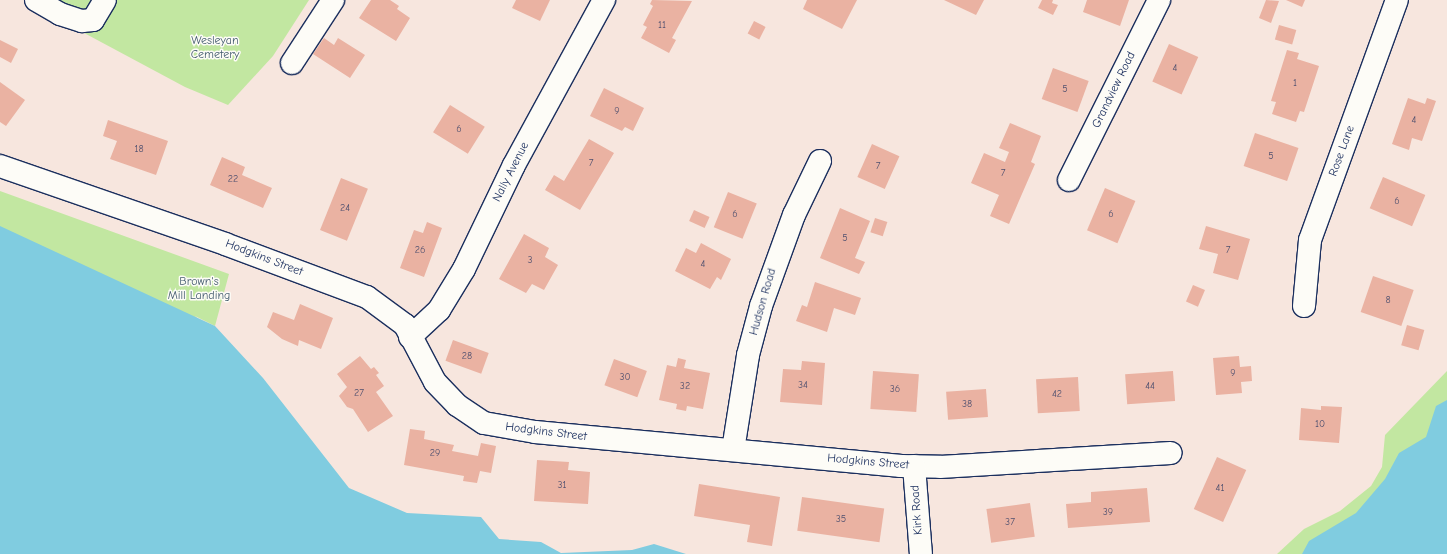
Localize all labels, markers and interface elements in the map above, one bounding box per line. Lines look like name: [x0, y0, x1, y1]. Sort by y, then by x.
house number: 11: [658, 20, 666, 32]
park label: Wesleyan Cemetery: [191, 34, 239, 62]
street label: Grandview Road: [1089, 49, 1139, 131]
house number: 4: [1173, 63, 1177, 75]
house number: 1: [1293, 78, 1297, 90]
house number: 5: [1062, 84, 1068, 96]
house number: 9: [614, 106, 620, 118]
house number: 4: [1412, 115, 1416, 127]
house number: 6: [456, 124, 462, 136]
street label: Rose Lane: [1326, 124, 1358, 178]
street label: Nally Avenue: [490, 140, 532, 204]
house number: 18: [134, 144, 144, 156]
house number: 5: [1268, 151, 1274, 163]
house number: 7: [589, 158, 593, 170]
house number: 7: [876, 161, 880, 173]
house number: 7: [1001, 168, 1005, 180]
house number: 22: [228, 174, 238, 186]
house number: 6: [1394, 196, 1400, 208]
house number: 24: [340, 203, 350, 215]
house number: 6: [732, 209, 738, 221]
house number: 6: [1108, 209, 1114, 221]
house number: 5: [842, 233, 848, 245]
street label: Hodgkins Street: [223, 237, 305, 279]
house number: 26: [415, 245, 425, 257]
house number: 7: [1226, 245, 1230, 257]
house number: 3: [527, 255, 533, 267]
house number: 4: [701, 259, 705, 271]
street label: Hudson Road: [747, 267, 779, 337]
park label: Brown's Mill Landing: [168, 275, 230, 303]
house number: 8: [1385, 295, 1391, 307]
house number: 28: [462, 351, 472, 363]
house number: 9: [1230, 368, 1236, 380]
house number: 30: [619, 372, 631, 384]
house number: 34: [798, 380, 808, 392]
house number: 32: [680, 381, 690, 393]
house number: 44: [1145, 381, 1155, 393]
house number: 36: [890, 384, 900, 396]
house number: 27: [354, 388, 364, 400]
house number: 42: [1052, 389, 1062, 401]
house number: 38: [962, 399, 972, 411]
house number: 10: [1315, 419, 1325, 431]
street label: Hodgkins Street: [504, 420, 588, 444]
house number: 29: [430, 448, 440, 460]
street label: Hodgkins Street: [827, 451, 909, 473]
house number: 31: [557, 480, 567, 492]
house number: 41: [1216, 483, 1224, 495]
street label: Kirk Road: [908, 485, 926, 535]
house number: 39: [1103, 507, 1113, 519]
house number: 35: [836, 514, 846, 526]
house number: 37: [1005, 517, 1015, 529]

